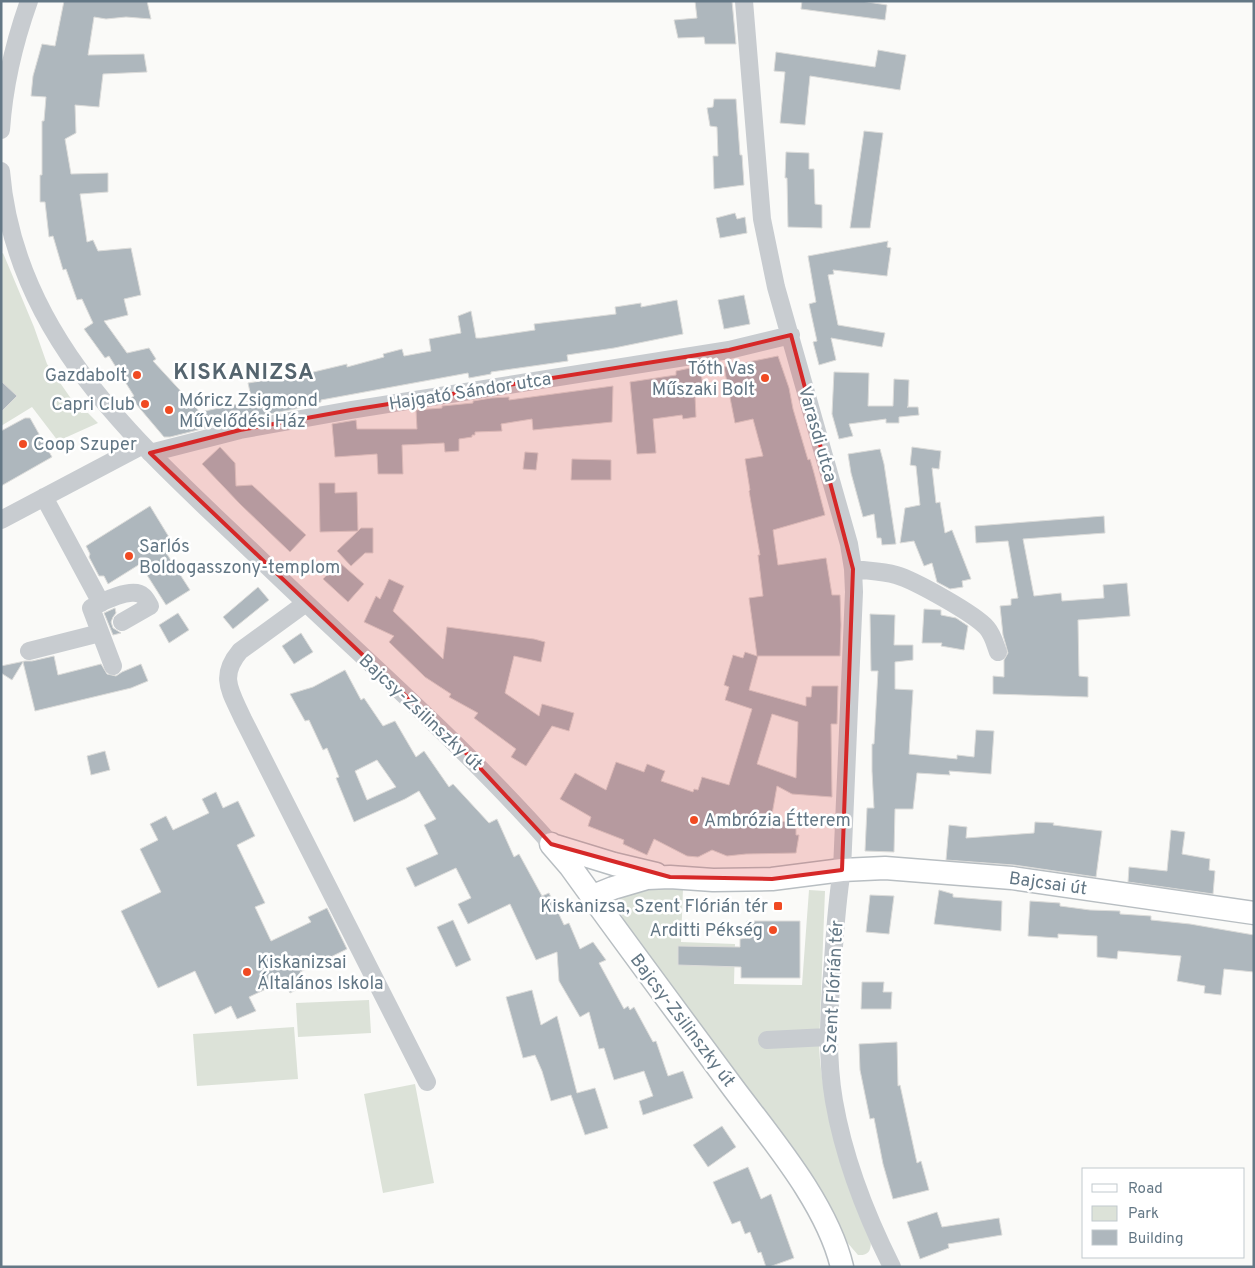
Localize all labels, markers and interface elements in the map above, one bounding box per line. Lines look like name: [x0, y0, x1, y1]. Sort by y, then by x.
place label: Tóth Vas Műszaki Bolt: [652, 358, 755, 402]
district label: KISKANIZSA: [173, 360, 315, 387]
place label: Gazdabolt: [45, 365, 127, 388]
street label: Hajgató Sándor utca: [387, 368, 553, 417]
marker: Gazdabolt: [131, 369, 143, 381]
marker: Tóth Vas Műszaki Bolt: [759, 372, 771, 384]
street label: Varasdi utca: [792, 384, 841, 485]
place label: Móricz Zsigmond Művelődési Ház: [179, 390, 318, 434]
place label: Capri Club: [51, 394, 135, 417]
marker: Capri Club: [139, 398, 151, 410]
marker: Móricz Zsigmond Művelődési Ház: [163, 404, 175, 416]
place label: Coop Szuper: [33, 434, 137, 457]
marker: Coop Szuper: [17, 438, 29, 450]
place label: Sarlós Boldogasszony-templom: [139, 536, 340, 580]
marker: Sarlós Boldogasszony-templom: [123, 550, 135, 562]
street label: Bajcsy-Zsilinszky út: [353, 650, 487, 776]
place label: Ambrózia Étterem: [704, 808, 851, 833]
marker: Ambrózia Étterem: [688, 814, 700, 826]
street label: Bajcsai út: [1007, 868, 1088, 901]
place label: Kiskanizsa, Szent Flórián tér: [540, 896, 768, 919]
marker: Kiskanizsa, Szent Flórián tér: [772, 900, 784, 912]
place label: Arditti Pékség: [649, 920, 763, 943]
street label: Szent Flórián tér: [820, 920, 849, 1055]
marker: Arditti Pékség: [767, 924, 779, 936]
street label: Bajcsy-Zsilinszky út: [624, 950, 740, 1092]
place label: Kiskanizsai Általános Iskola: [257, 952, 384, 996]
marker: Kiskanizsai Általános Iskola: [241, 966, 253, 978]
legend: [1082, 1168, 1245, 1258]
text: Road: [1128, 1180, 1163, 1199]
text: Park: [1128, 1205, 1159, 1224]
text: Building: [1128, 1230, 1183, 1249]

